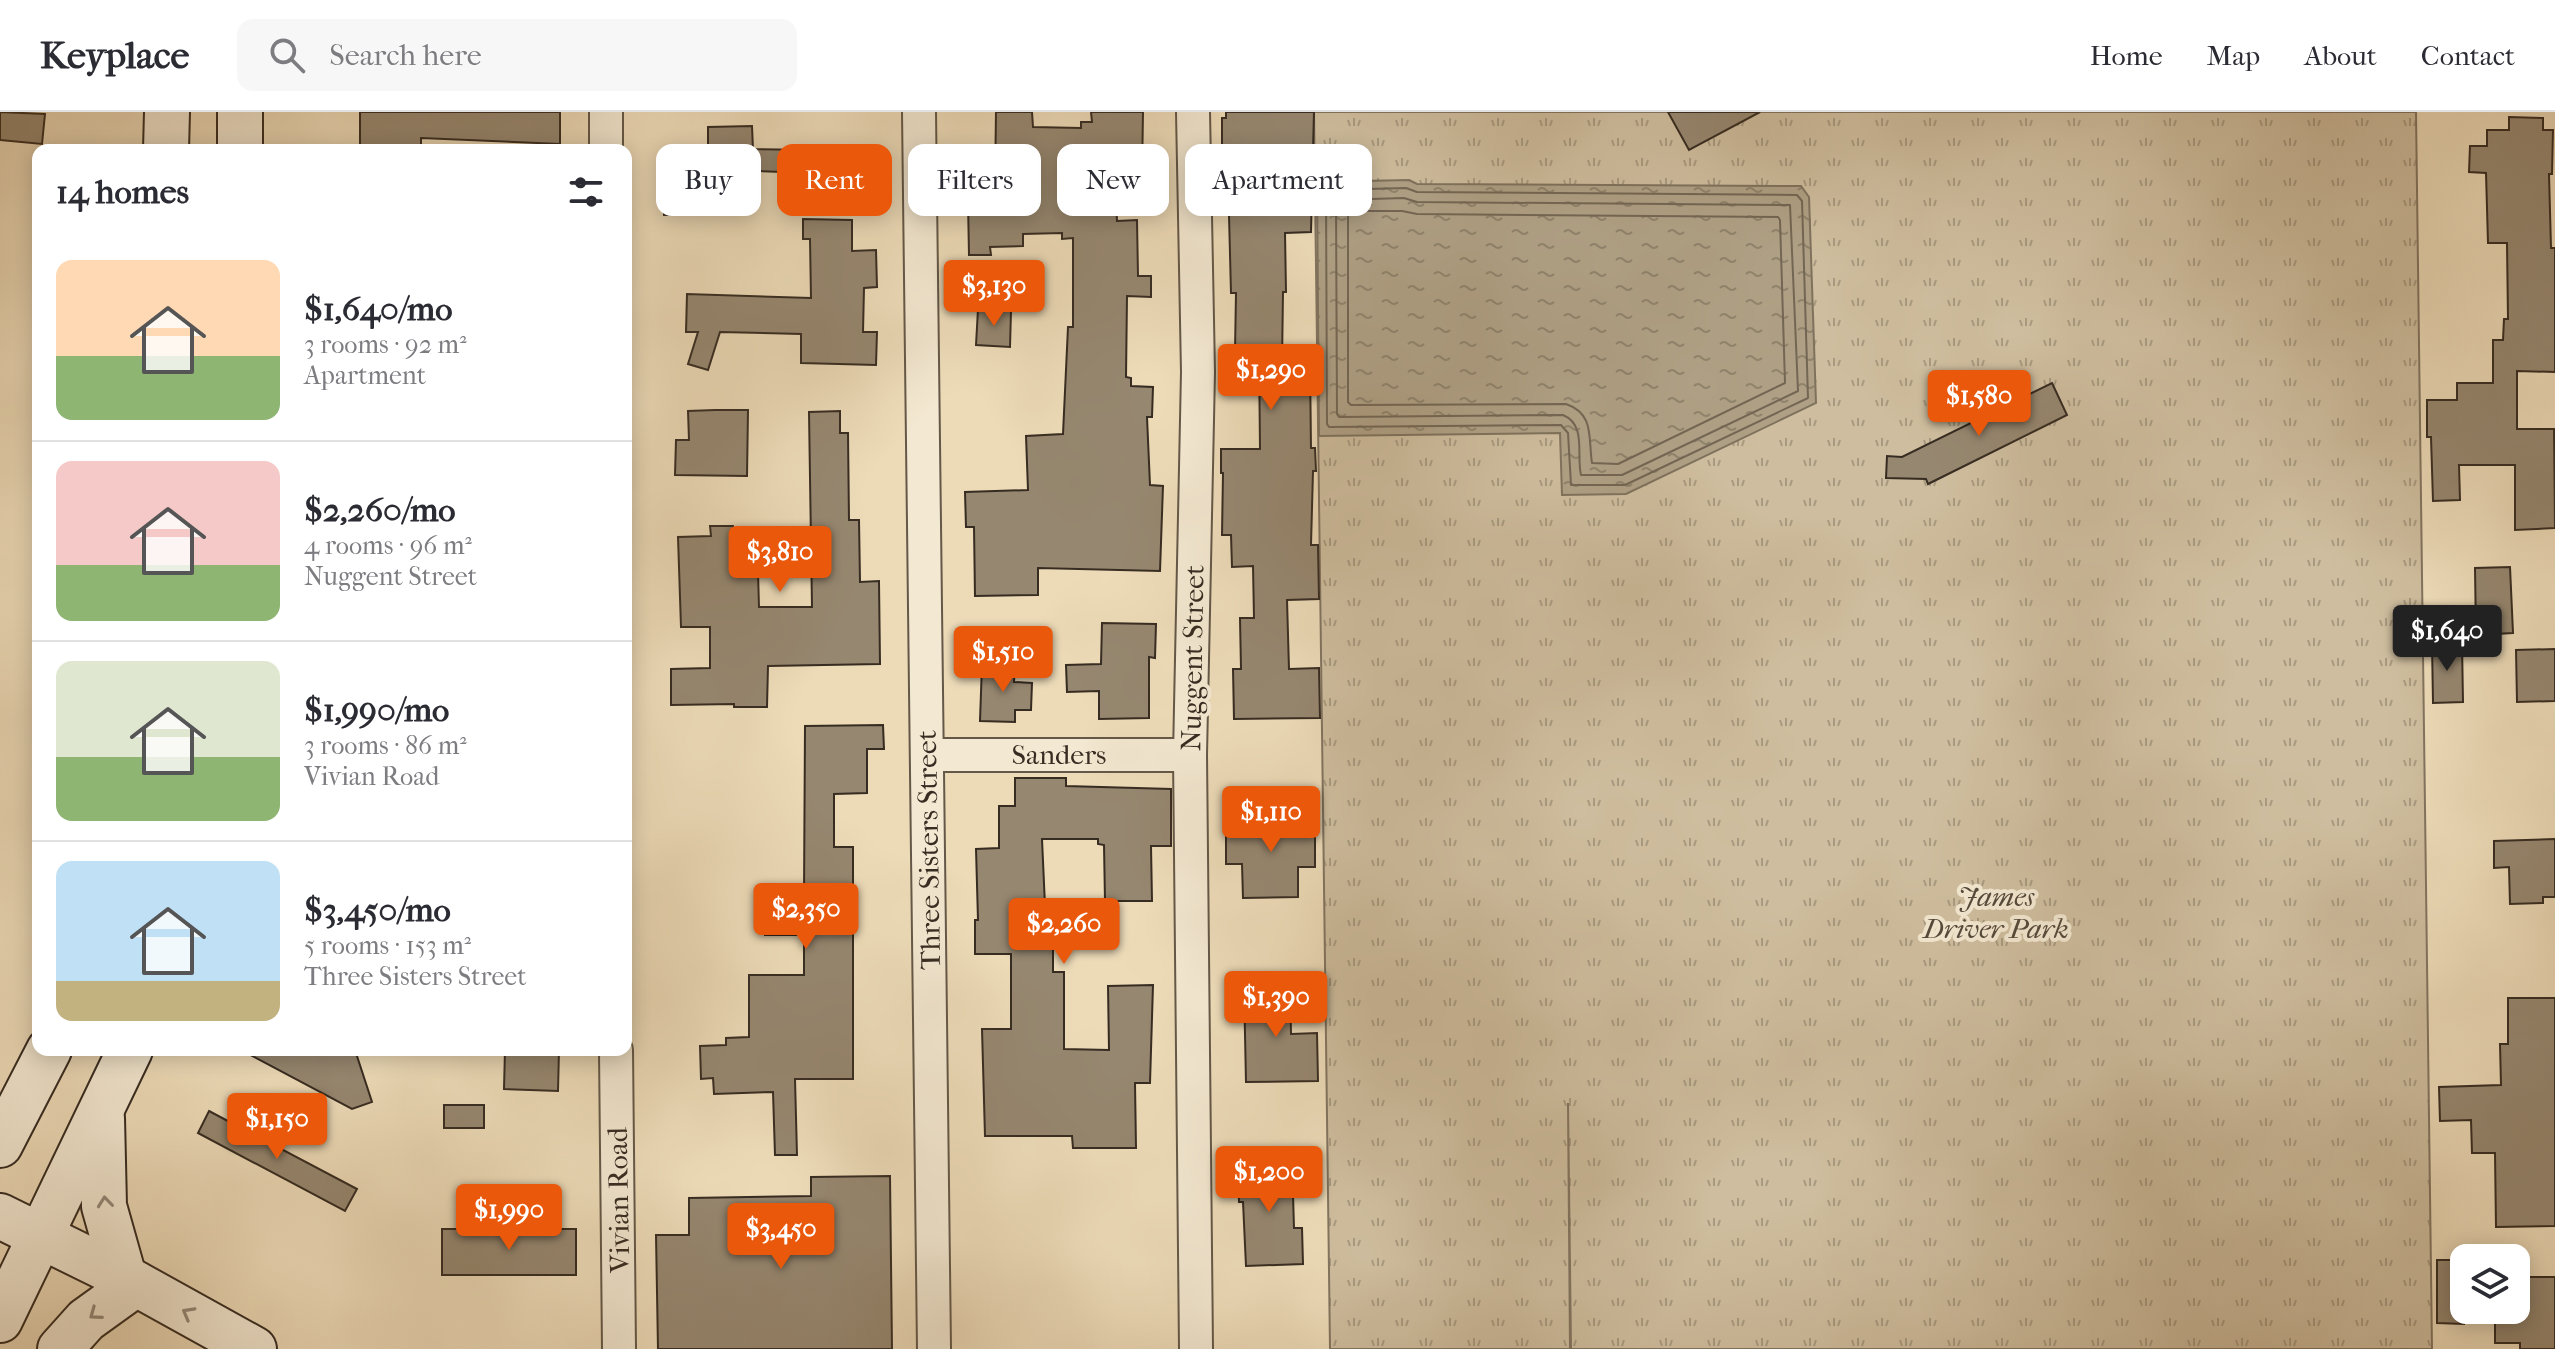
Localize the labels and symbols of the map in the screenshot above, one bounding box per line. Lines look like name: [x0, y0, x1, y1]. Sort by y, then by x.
pin: $3,130: [929, 260, 1059, 328]
pin: $1,290: [1206, 344, 1336, 412]
pin: $1,580: [1914, 370, 2044, 438]
pin: $3,810: [715, 526, 845, 594]
street label: Nuggent Street: [1174, 565, 1211, 751]
pin: $1,640: [2382, 605, 2512, 673]
pin: $1,510: [938, 626, 1068, 694]
street label: Three Sisters Street: [910, 730, 947, 970]
street label: Sanders: [1012, 738, 1106, 771]
pin: $1,110: [1206, 786, 1336, 854]
park label: James Driver Park: [1921, 880, 2069, 945]
pin: $2,350: [741, 883, 871, 951]
pin: $2,260: [999, 898, 1129, 966]
pin: $1,390: [1211, 971, 1341, 1039]
pin: $1,150: [212, 1093, 342, 1161]
street label: Vivian Road: [601, 1126, 636, 1274]
pin: $1,200: [1204, 1146, 1334, 1214]
pin: $1,990: [444, 1184, 574, 1252]
one-way arrow: [96, 1195, 113, 1208]
pin: $3,450: [716, 1203, 846, 1271]
one-way arrow: [90, 1304, 104, 1318]
one-way arrow: [182, 1307, 197, 1323]

